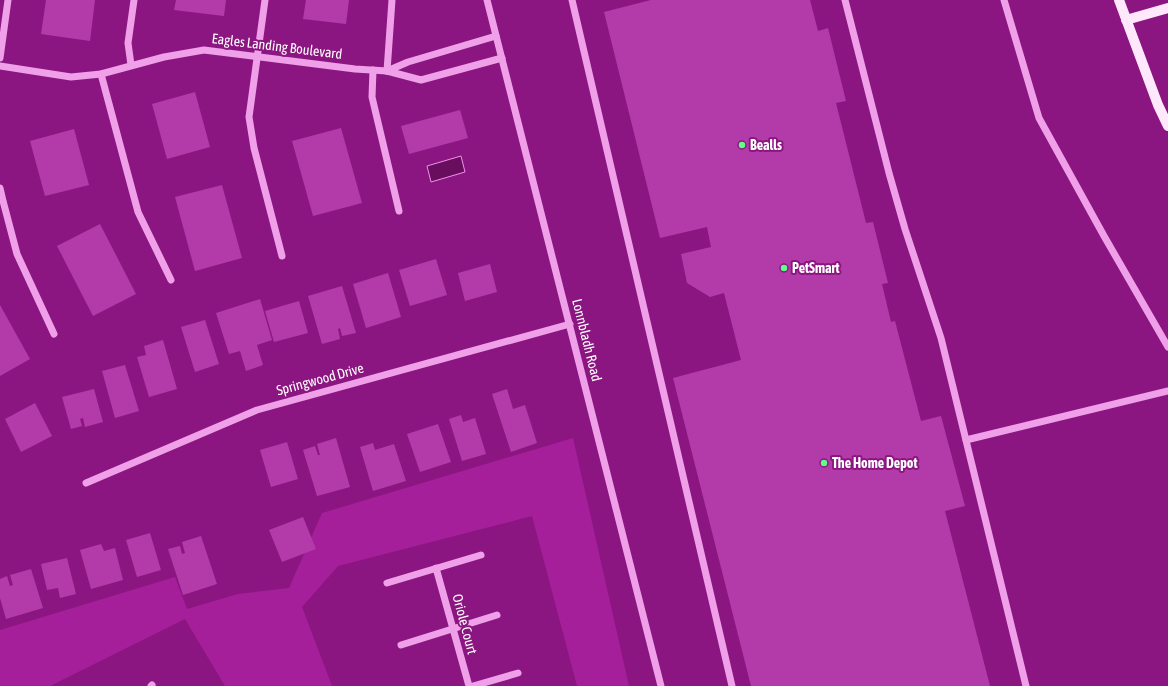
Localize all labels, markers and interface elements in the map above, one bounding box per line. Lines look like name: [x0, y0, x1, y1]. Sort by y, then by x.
street label: Eagles Landing Boulevard: [211, 30, 343, 62]
place label: Bealls: [750, 137, 782, 153]
marker: Bealls: [737, 140, 747, 150]
place label: PetSmart: [792, 260, 840, 276]
marker: PetSmart: [779, 263, 789, 273]
street label: Lonnbladh Road: [569, 297, 605, 383]
street label: Springwood Drive: [275, 360, 365, 398]
place label: The Home Depot: [832, 455, 917, 471]
marker: The Home Depot: [819, 458, 829, 468]
street label: Oriole Court: [449, 592, 481, 656]

